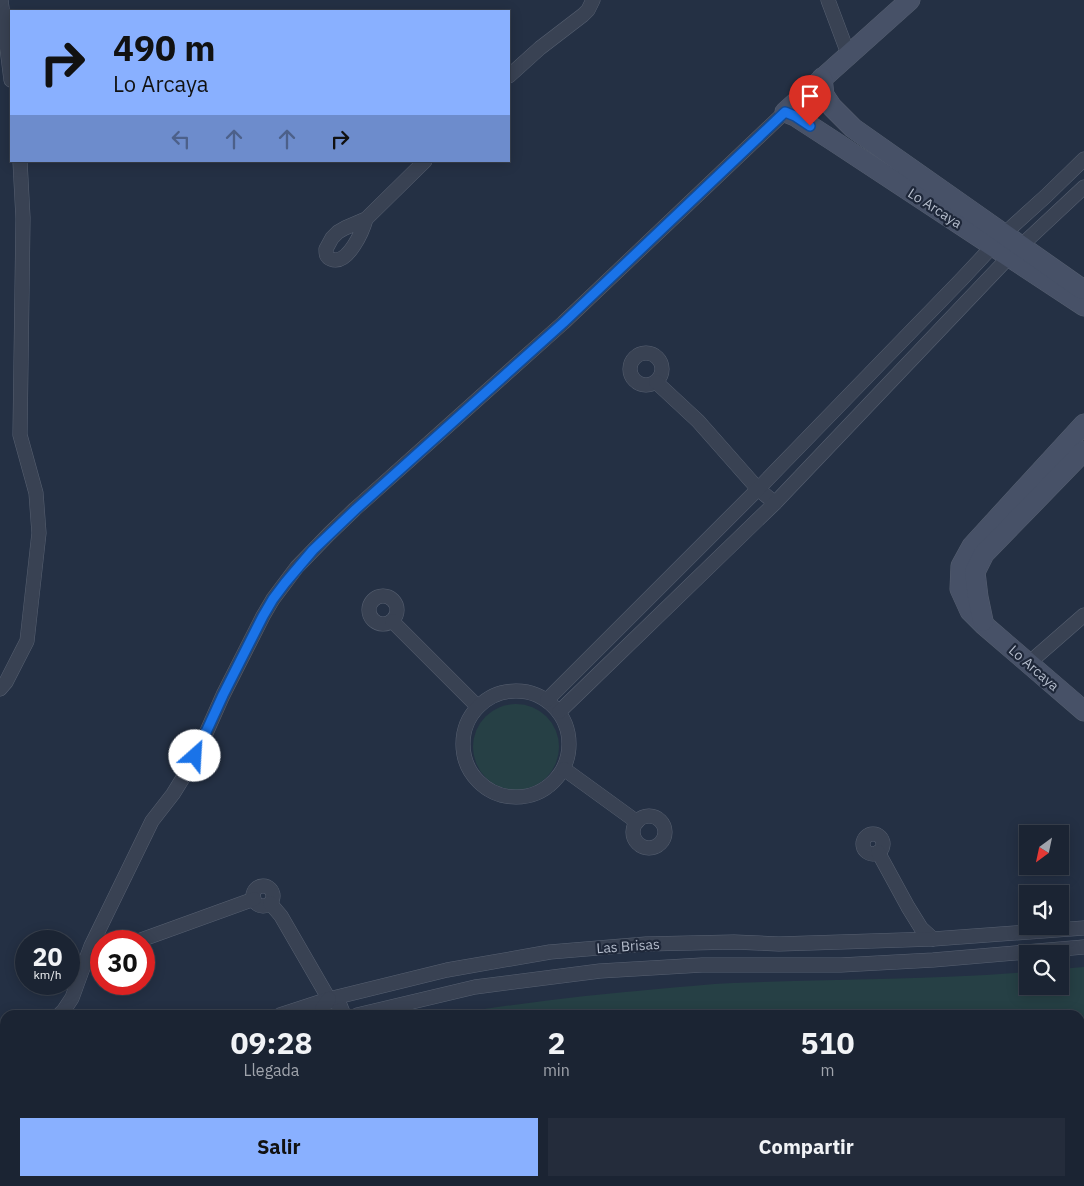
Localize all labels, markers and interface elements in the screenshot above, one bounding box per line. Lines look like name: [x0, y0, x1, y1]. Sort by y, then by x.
text: 490 m: [113, 25, 216, 71]
icon: right: [30, 30, 95, 95]
text: Lo Arcaya: [113, 69, 209, 98]
pin: [789, 75, 831, 126]
icon: arrive: [796, 82, 824, 110]
icon: left: [167, 125, 195, 153]
icon: ahead: [220, 125, 248, 153]
icon: ahead: [273, 125, 301, 153]
icon: right: [326, 125, 354, 153]
street label: Lo Arcaya: [905, 184, 966, 232]
street label: Lo Arcaya: [1005, 641, 1063, 695]
position arrow: [168, 729, 220, 781]
north arrow: [1019, 825, 1069, 875]
map controls: [1019, 825, 1069, 995]
button: sound: [1019, 885, 1069, 935]
speed limit sign: 30: [90, 930, 155, 995]
street label: Las Brisas: [596, 935, 660, 957]
text: 20: [32, 940, 63, 973]
button: search: [1019, 945, 1069, 995]
text: km/h: [33, 967, 62, 982]
text: 09:28: [231, 1023, 312, 1062]
text: 2: [547, 1023, 565, 1062]
text: 510: [800, 1023, 854, 1062]
text: Llegada: [243, 1060, 299, 1080]
text: min: [543, 1060, 570, 1080]
text: m: [820, 1060, 834, 1080]
button: Salir: [20, 1118, 538, 1176]
button: Compartir: [548, 1118, 1065, 1176]

